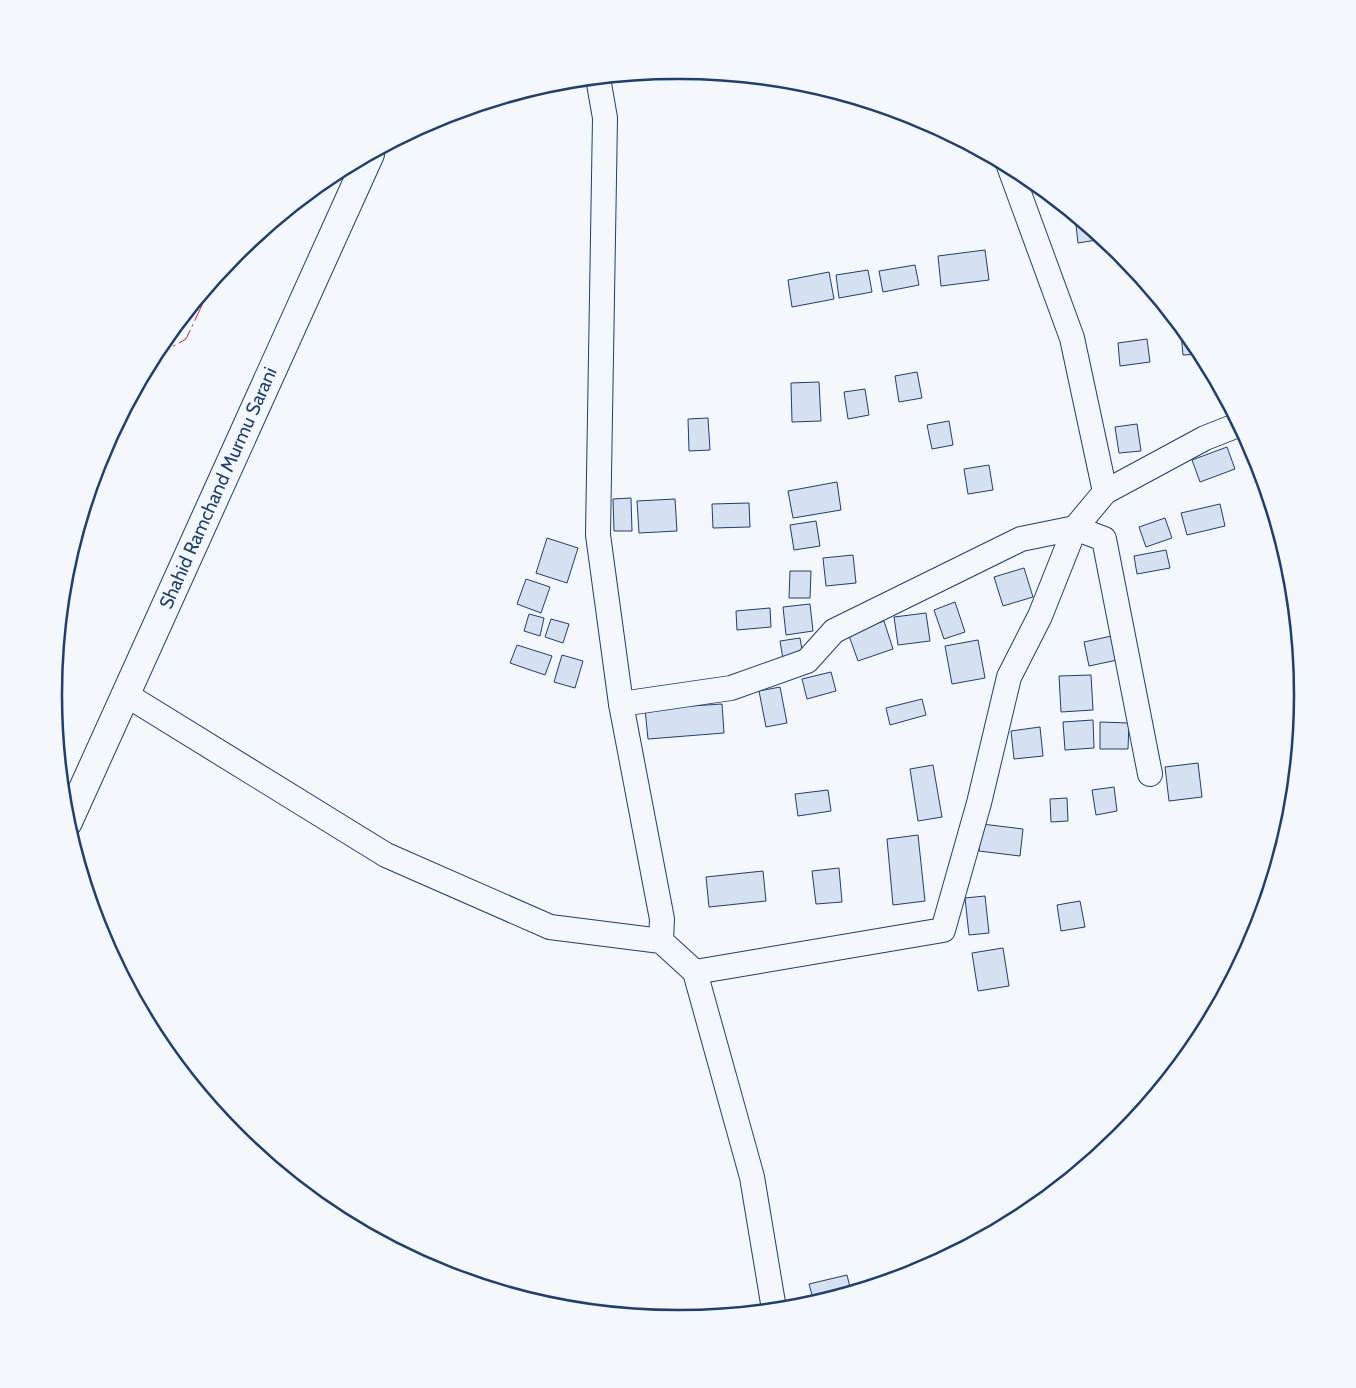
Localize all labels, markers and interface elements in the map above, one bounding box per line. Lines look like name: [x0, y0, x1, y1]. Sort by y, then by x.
street label: Shahid Ramchand Murmu Sarani: [154, 364, 282, 612]

